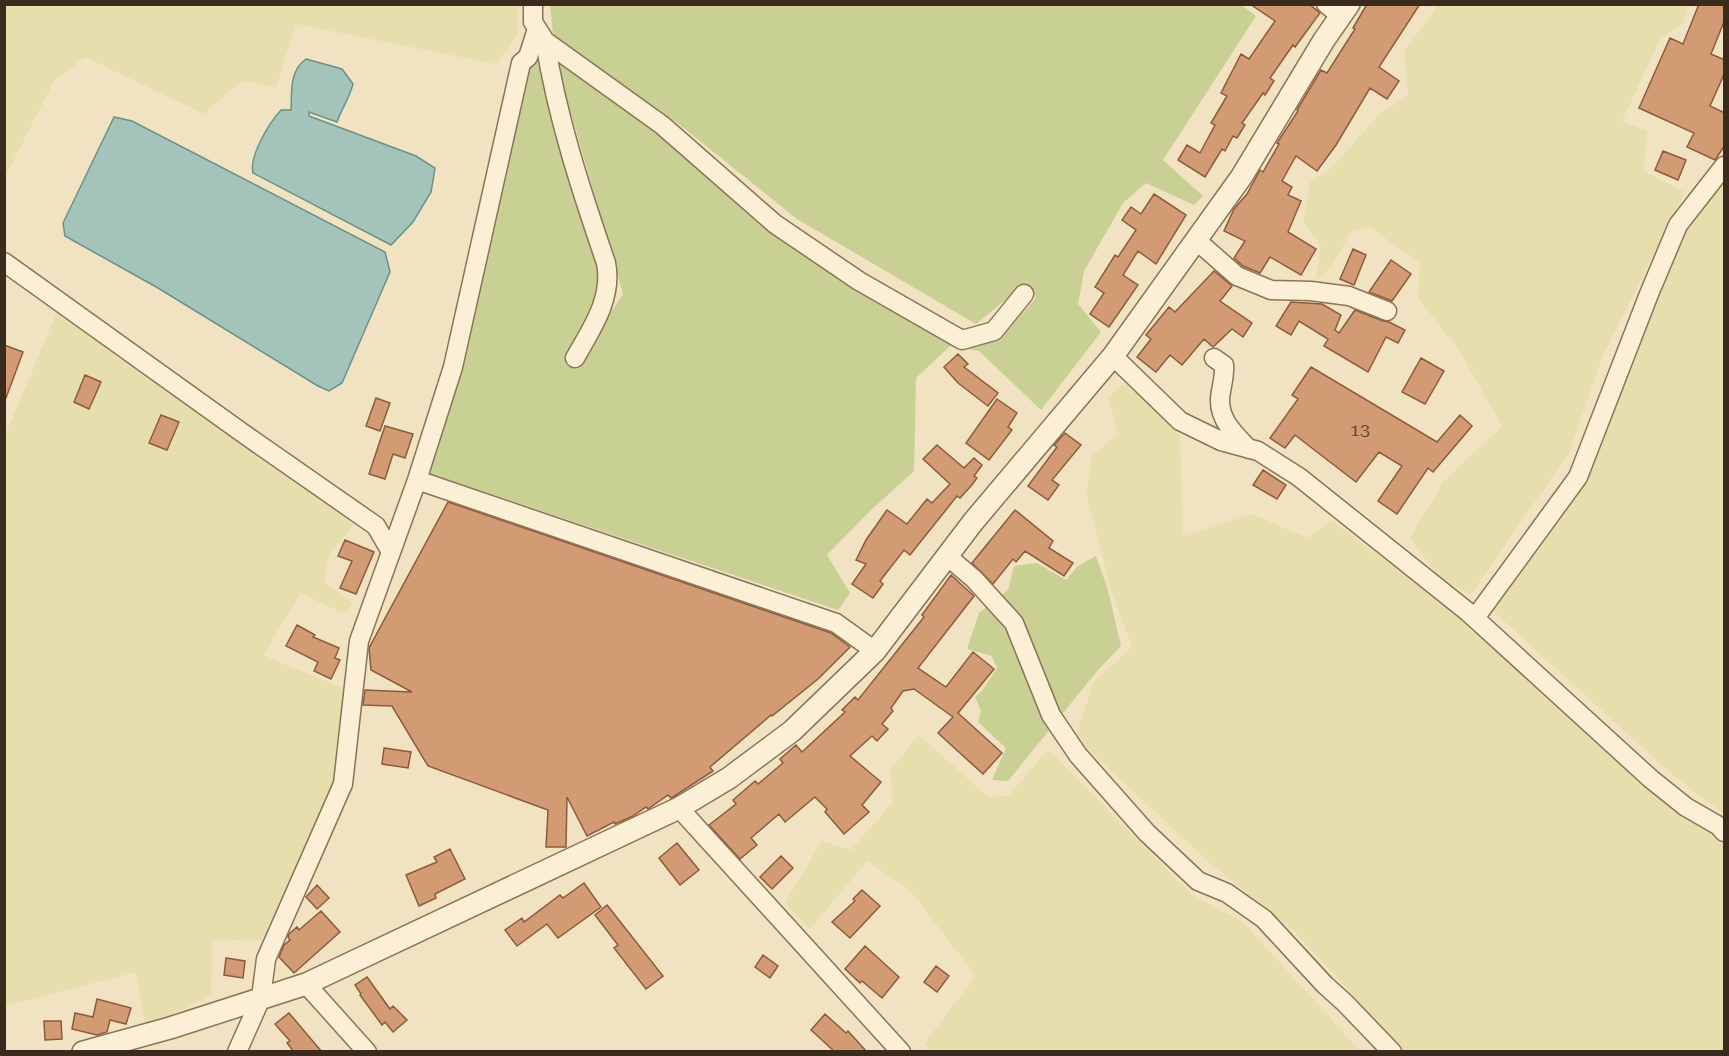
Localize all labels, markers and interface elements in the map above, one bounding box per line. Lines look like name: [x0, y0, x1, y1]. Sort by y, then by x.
house number: 13: [1350, 419, 1370, 440]

